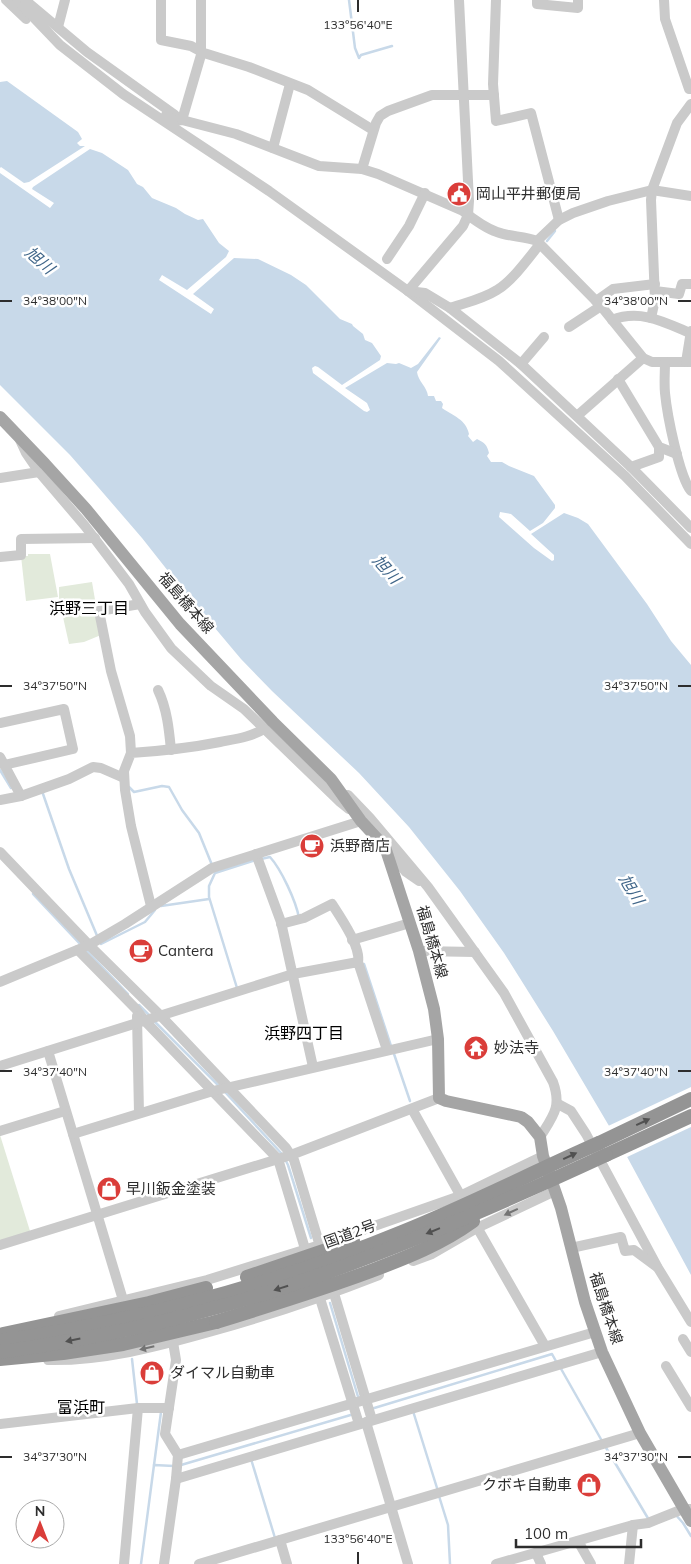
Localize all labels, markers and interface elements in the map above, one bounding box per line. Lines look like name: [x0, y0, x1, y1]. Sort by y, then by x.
text: 133°56'40"E: [323, 17, 393, 32]
public building icon: 岡山平井郵便局: [446, 181, 472, 207]
place label: 岡山平井郵便局: [476, 184, 581, 203]
water label: 旭川: [21, 242, 60, 279]
text: 34°38'00"N: [23, 293, 87, 308]
text: 34°38'00"N: [604, 293, 668, 308]
water label: 旭川: [369, 550, 406, 589]
street label: 福島橋本線: [155, 568, 218, 637]
district label: 浜野三丁目: [49, 598, 129, 618]
text: 34°37'50"N: [23, 678, 87, 693]
text: 34°37'50"N: [604, 678, 668, 693]
cafe icon: 浜野商店: [299, 833, 325, 859]
place label: 浜野商店: [330, 836, 390, 855]
water label: 旭川: [615, 870, 650, 910]
street label: 福島橋本線: [413, 903, 452, 981]
cafe icon: Cantera: [128, 938, 154, 964]
place label: Cantera: [158, 941, 214, 960]
district label: 浜野四丁目: [264, 1023, 344, 1043]
temple icon: 妙法寺: [463, 1035, 489, 1061]
place label: 妙法寺: [494, 1038, 539, 1057]
text: 34°37'40"N: [23, 1064, 87, 1079]
text: 34°37'40"N: [604, 1064, 668, 1079]
one-way arrow: [636, 1117, 650, 1125]
one-way arrow: [563, 1151, 577, 1159]
shop icon: 早川鈑金塗装: [96, 1176, 122, 1202]
place label: 早川鈑金塗装: [126, 1179, 216, 1198]
one-way arrow: [504, 1208, 518, 1216]
street label: 国道2号: [321, 1215, 378, 1252]
one-way arrow: [425, 1227, 440, 1235]
street label: 福島橋本線: [586, 1269, 627, 1346]
one-way arrow: [273, 1284, 288, 1292]
one-way arrow: [65, 1336, 80, 1344]
one-way arrow: [140, 1344, 155, 1352]
shop icon: ダイマル自動車: [139, 1360, 165, 1386]
place label: ダイマル自動車: [170, 1363, 275, 1382]
district label: 富浜町: [57, 1397, 105, 1417]
text: 34°37'30"N: [23, 1449, 87, 1464]
text: 34°37'30"N: [604, 1449, 668, 1464]
shop icon: クボキ自動車: [576, 1472, 602, 1498]
place label: クボキ自動車: [482, 1475, 572, 1494]
north arrow: [15, 1499, 65, 1549]
text: N: [35, 1502, 45, 1520]
scale bar: [516, 1516, 641, 1548]
text: 100 m: [524, 1524, 568, 1543]
text: 133°56'40"E: [323, 1531, 393, 1546]

